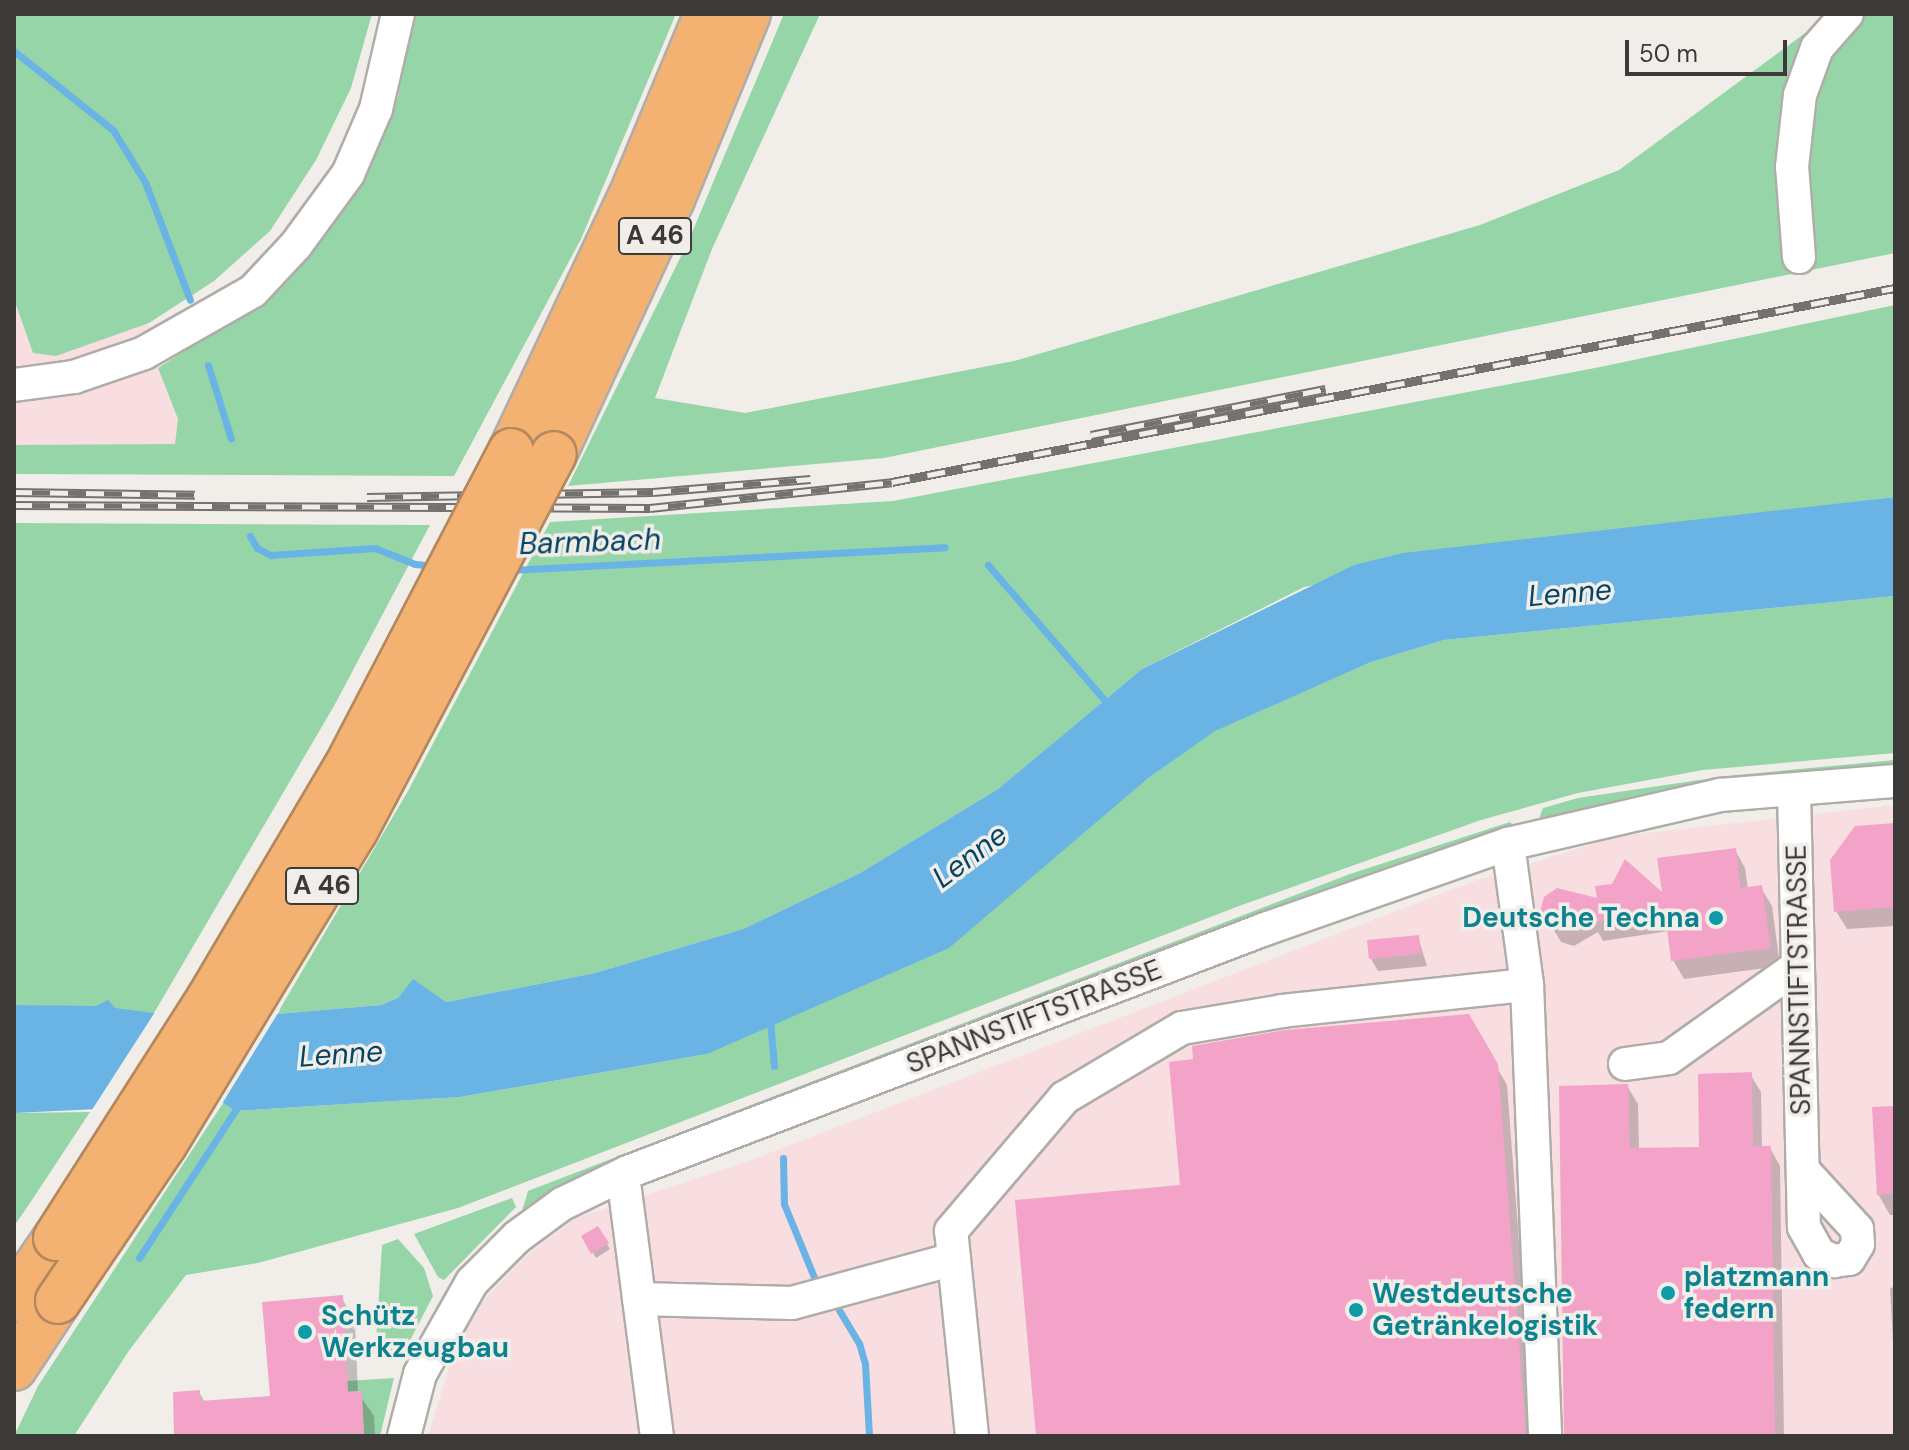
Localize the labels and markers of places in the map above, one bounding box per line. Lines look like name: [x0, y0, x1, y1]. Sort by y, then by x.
place label: Deutsche Techna: [1462, 901, 1700, 935]
marker: Deutsche Techna: [1707, 909, 1725, 927]
place label: platzmann federn: [1684, 1260, 1829, 1326]
place label: Westdeutsche Getränkelogistik: [1372, 1277, 1598, 1343]
marker: platzmann federn: [1659, 1284, 1677, 1302]
place label: Schütz Werkzeugbau: [321, 1299, 509, 1365]
marker: Westdeutsche Getränkelogistik: [1347, 1301, 1365, 1319]
marker: Schütz Werkzeugbau: [296, 1323, 314, 1341]

